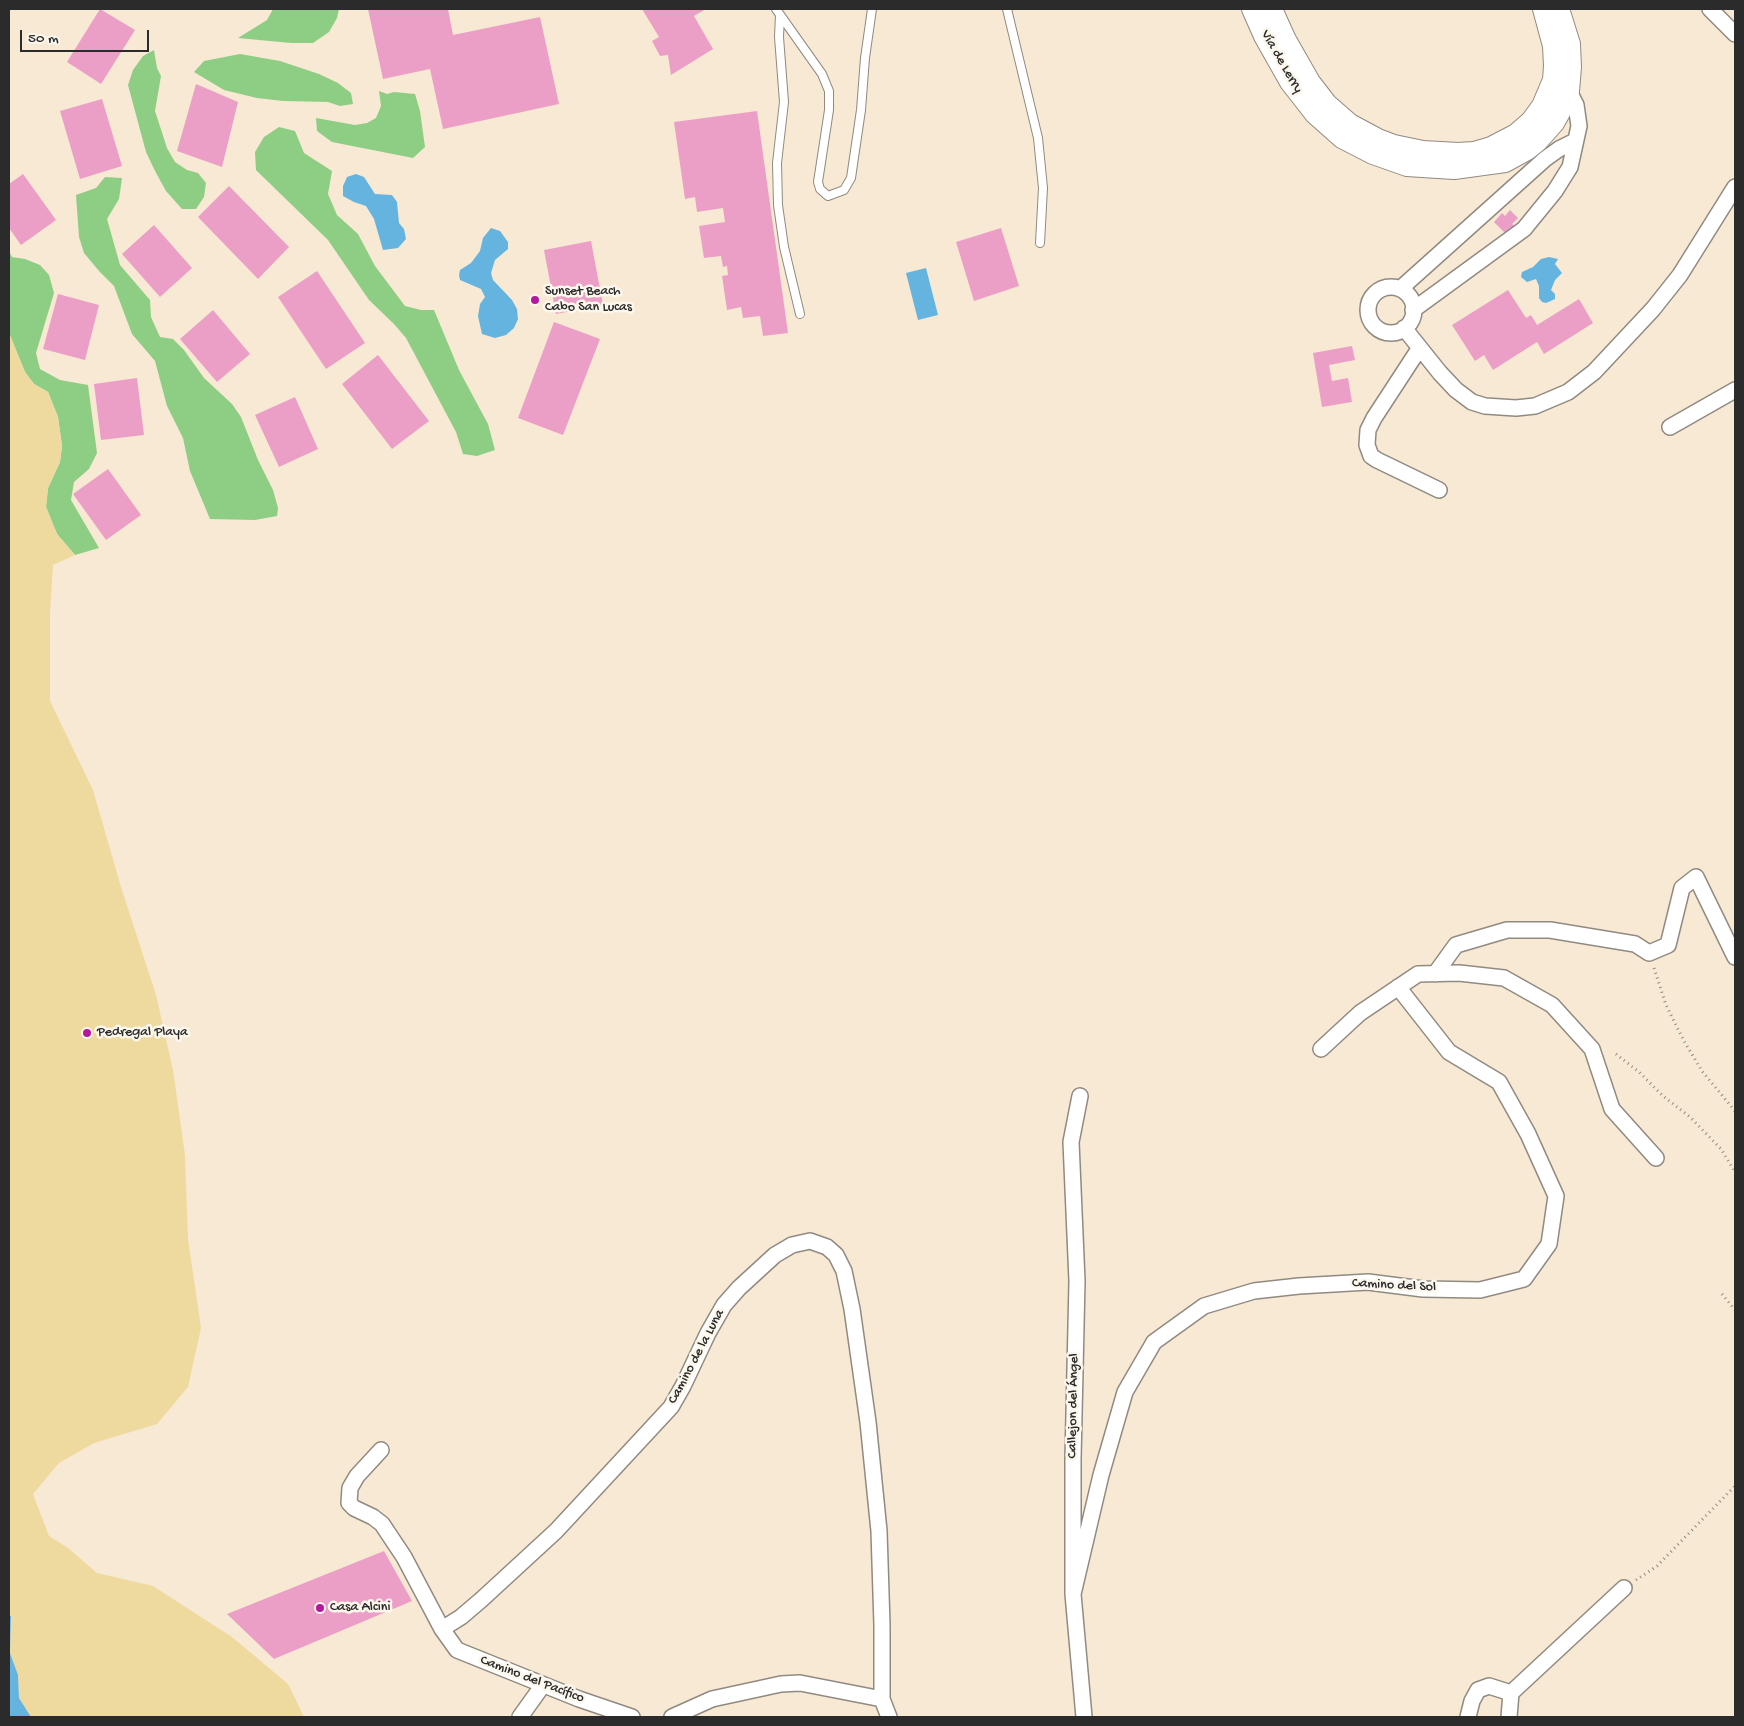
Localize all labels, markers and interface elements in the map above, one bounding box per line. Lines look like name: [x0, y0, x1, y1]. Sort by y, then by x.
scale bar: [22, 20, 151, 52]
street label: Vía de Lerry: [1256, 28, 1306, 96]
text: 50 m: [28, 30, 59, 48]
place label: Sunset Beach Cabo San Lucas: [545, 284, 632, 316]
marker: Sunset Beach Cabo San Lucas: [529, 294, 541, 306]
place label: Pedregal Playa: [97, 1025, 188, 1041]
marker: Pedregal Playa: [81, 1027, 93, 1039]
street label: Camino del Sol: [1351, 1275, 1437, 1297]
street label: Camino de la Luna: [665, 1307, 729, 1407]
street label: Callejon del Ángel: [1065, 1353, 1083, 1459]
place label: Casa Alcini: [330, 1600, 390, 1616]
marker: Casa Alcini: [314, 1602, 326, 1614]
street label: Camino del Pacífico: [478, 1652, 586, 1708]

